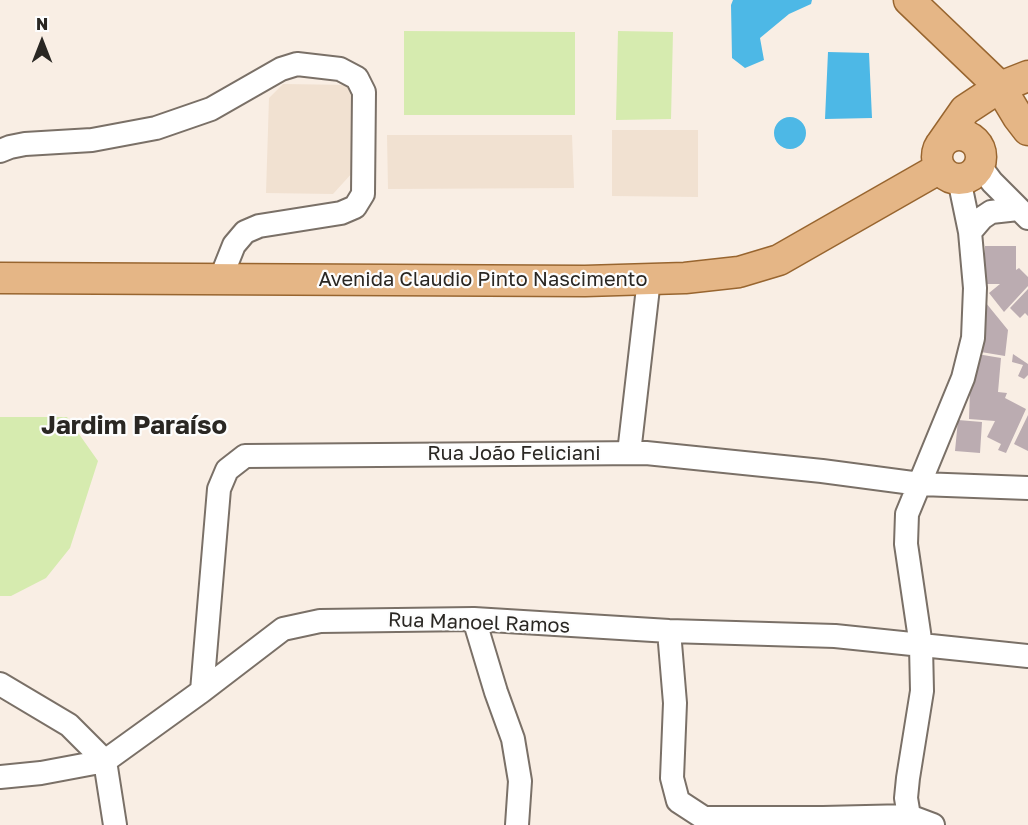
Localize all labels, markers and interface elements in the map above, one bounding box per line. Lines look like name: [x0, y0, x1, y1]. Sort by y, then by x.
north arrow: [12, 12, 72, 72]
text: N: [36, 14, 48, 34]
street label: Avenida Claudio Pinto Nascimento: [318, 268, 648, 292]
district label: Jardim Paraíso: [41, 410, 227, 442]
street label: Rua João Feliciani: [427, 442, 601, 466]
street label: Rua Manoel Ramos: [387, 608, 571, 638]

